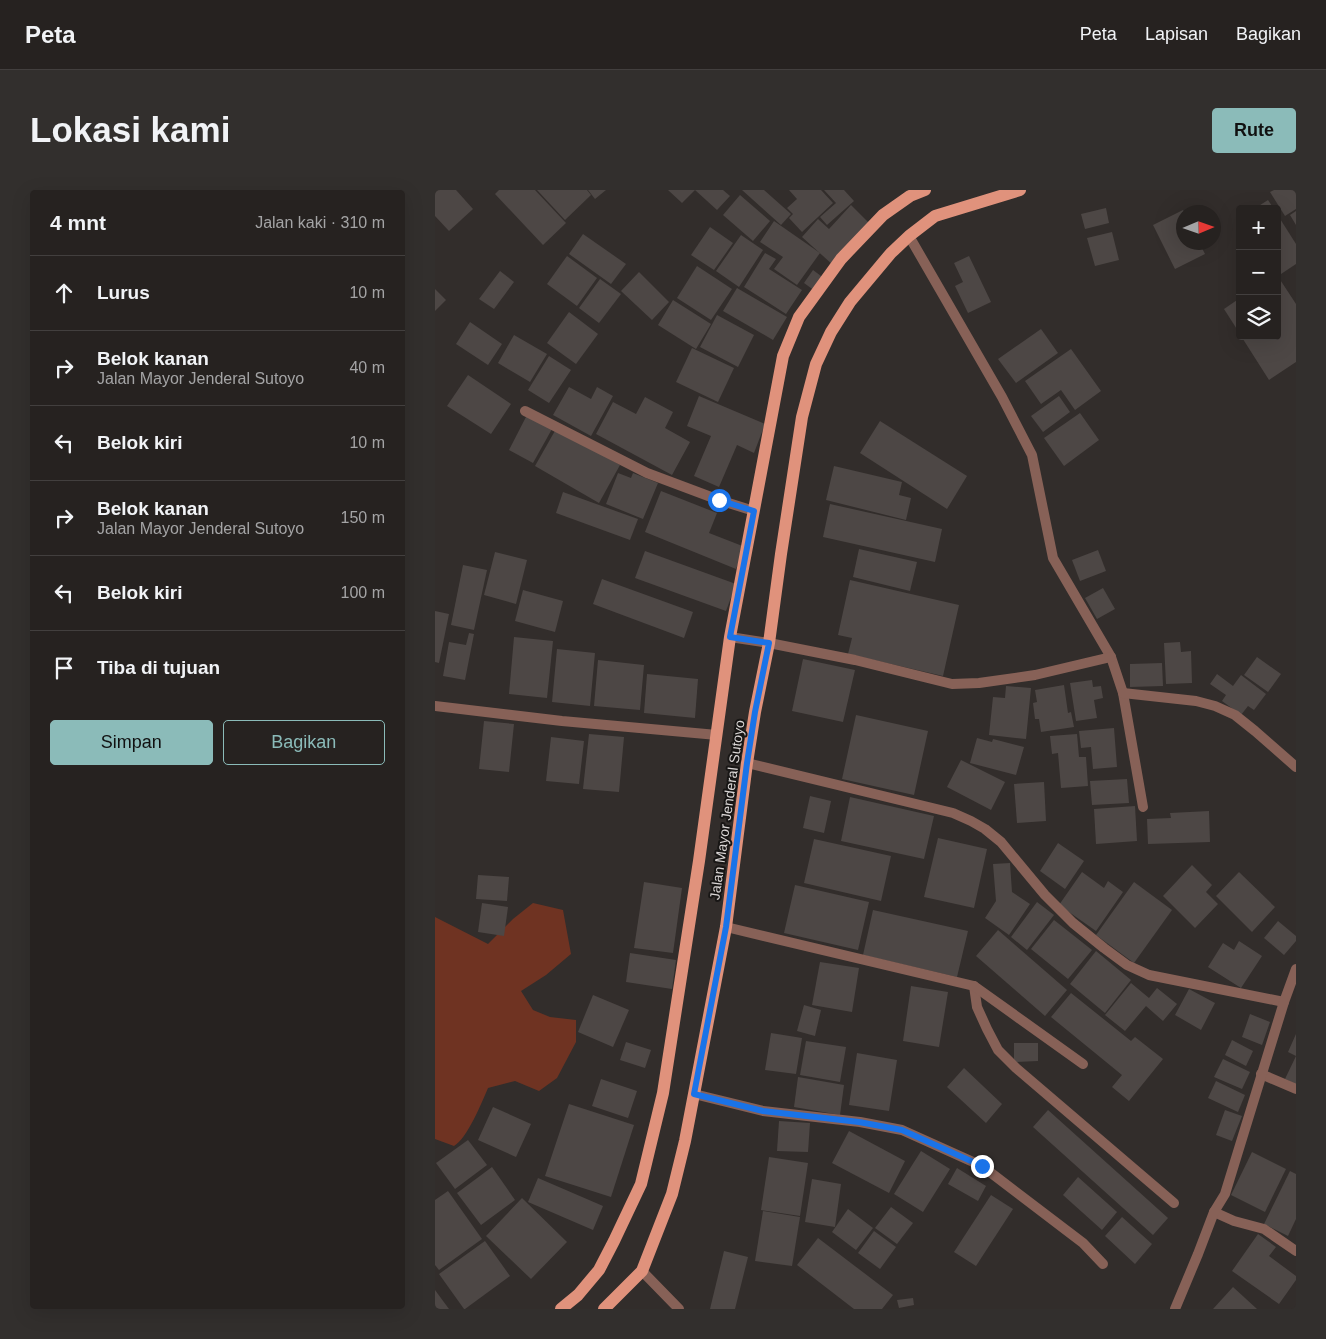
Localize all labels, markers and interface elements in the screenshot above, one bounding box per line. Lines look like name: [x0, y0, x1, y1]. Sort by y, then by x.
text: Peta: [25, 21, 76, 48]
text: Peta: [1080, 24, 1117, 44]
text: Lapisan: [1145, 24, 1208, 44]
text: Bagikan: [1236, 24, 1301, 44]
button: Rute: [1212, 108, 1296, 153]
text: Lokasi kami: [30, 110, 230, 149]
north arrow: [1176, 205, 1221, 250]
map controls: [1236, 205, 1281, 340]
button: +: [1236, 205, 1281, 250]
text: 4 mnt: [50, 211, 106, 234]
text: Jalan kaki · 310 m: [255, 214, 385, 231]
button: −: [1236, 250, 1281, 295]
icon: ahead: [50, 279, 78, 307]
text: Lurus: [97, 282, 150, 303]
text: 10 m: [349, 284, 385, 301]
button: layers: [1236, 295, 1281, 340]
text: Belok kanan: [97, 348, 209, 369]
icon: right: [50, 354, 78, 382]
text: 40 m: [349, 359, 385, 376]
text: Jalan Mayor Jenderal Sutoyo: [97, 370, 304, 387]
icon: left: [50, 429, 78, 457]
text: Belok kiri: [97, 432, 183, 453]
text: 10 m: [349, 434, 385, 451]
route start: [708, 489, 731, 512]
text: Belok kanan: [97, 498, 209, 519]
icon: right: [50, 504, 78, 532]
text: 150 m: [341, 509, 385, 526]
text: Jalan Mayor Jenderal Sutoyo: [97, 520, 304, 537]
icon: left: [50, 579, 78, 607]
text: Belok kiri: [97, 582, 183, 603]
text: 100 m: [341, 584, 385, 601]
icon: arrive: [50, 654, 78, 682]
text: Tiba di tujuan: [97, 657, 220, 678]
street label: Jalan Mayor Jenderal Sutoyo: [706, 719, 748, 901]
button: Simpan: [50, 720, 213, 765]
button: Bagikan: [223, 720, 385, 765]
route end: [971, 1155, 994, 1178]

